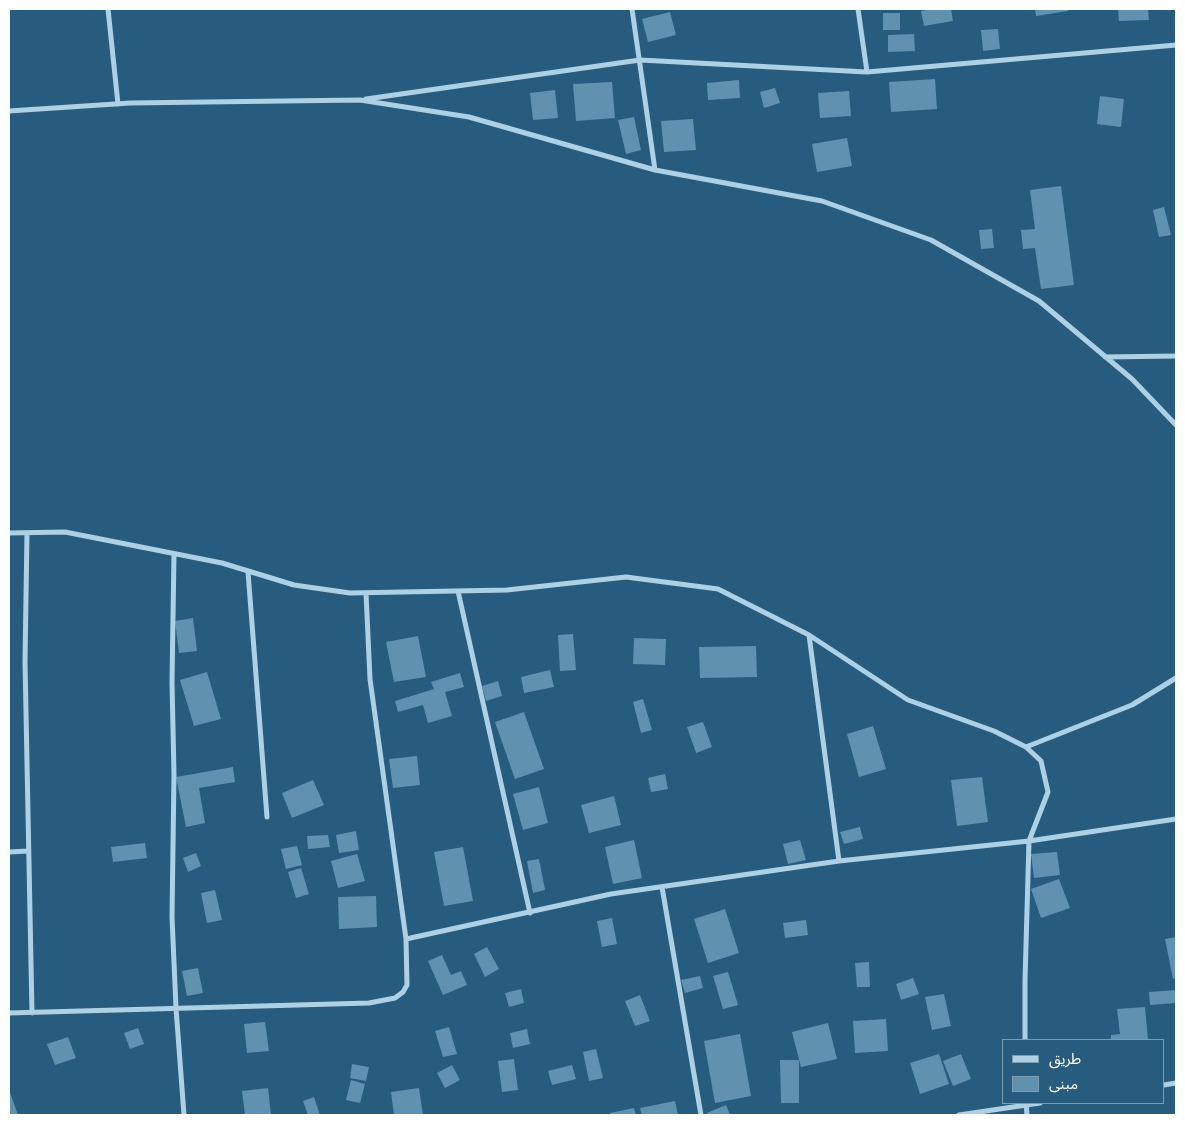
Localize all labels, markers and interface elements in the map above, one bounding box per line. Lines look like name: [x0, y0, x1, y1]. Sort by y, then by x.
legend: [1002, 1039, 1165, 1104]
text: طريق: [1049, 1051, 1081, 1070]
text: مبنى: [1049, 1076, 1078, 1095]

